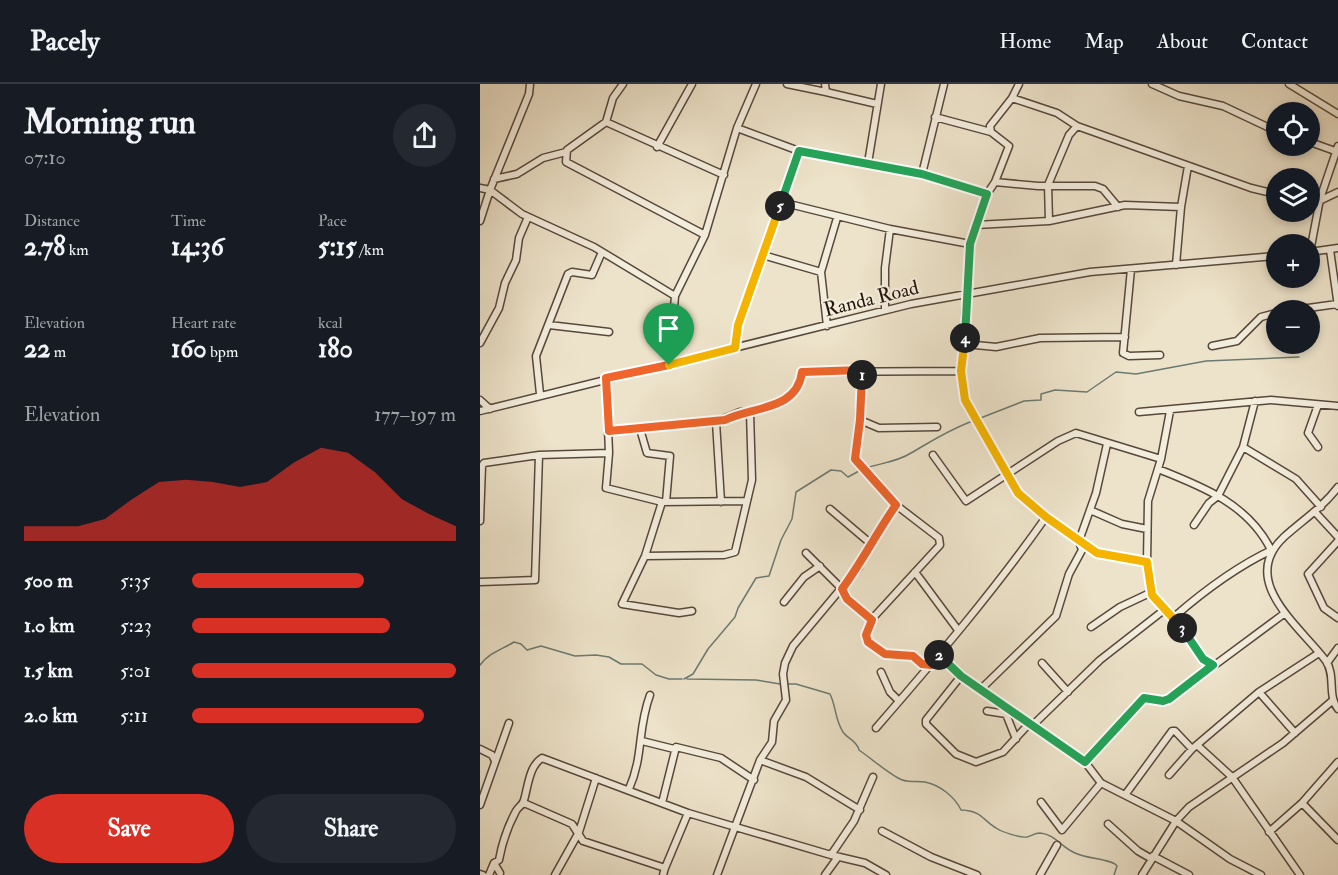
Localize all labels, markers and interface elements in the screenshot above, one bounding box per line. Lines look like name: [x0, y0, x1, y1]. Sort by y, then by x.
text: Pacely: [30, 24, 100, 59]
text: Home: [999, 28, 1051, 55]
text: Map: [1084, 28, 1124, 55]
text: About: [1157, 28, 1208, 55]
text: Contact: [1241, 28, 1308, 55]
text: Morning run: [24, 102, 196, 143]
map controls: [1266, 102, 1320, 354]
button: locate: [1266, 102, 1320, 156]
button: share: [393, 104, 456, 167]
text: 07:10: [24, 145, 66, 170]
button: layers: [1266, 168, 1320, 222]
pin: 5: [765, 191, 795, 221]
text: 5: [776, 196, 784, 216]
text: Distance: [24, 211, 80, 231]
text: Time: [171, 211, 206, 231]
text: Pace: [318, 211, 347, 231]
text: 2.78: [24, 231, 65, 263]
text: 14:36: [171, 231, 224, 263]
text: 5:15: [318, 231, 357, 263]
button: +: [1266, 234, 1320, 288]
text: km: [65, 240, 89, 260]
text: /km: [357, 240, 384, 260]
street label: Randa Road: [821, 275, 921, 322]
button: −: [1266, 300, 1320, 354]
pin: [643, 303, 694, 365]
icon: arrive: [652, 312, 685, 345]
text: Elevation: [24, 313, 85, 333]
text: Heart rate: [171, 313, 236, 333]
text: kcal: [318, 313, 343, 333]
pin: 4: [950, 323, 980, 353]
text: 4: [961, 328, 969, 348]
text: 22: [24, 333, 50, 365]
text: 160: [171, 333, 207, 365]
text: 180: [318, 333, 353, 365]
text: m: [50, 342, 66, 362]
text: bpm: [207, 342, 238, 362]
pin: 1: [847, 360, 877, 390]
text: 1: [859, 365, 865, 385]
text: Elevation: [24, 402, 100, 427]
text: 177–197 m: [374, 402, 456, 427]
text: 500 m: [24, 568, 73, 593]
text: 5:35: [120, 568, 150, 593]
text: 1.0 km: [24, 613, 75, 638]
text: 5:23: [120, 613, 152, 638]
pin: 3: [1167, 613, 1197, 643]
text: 3: [1179, 618, 1185, 638]
pin: 2: [924, 640, 954, 670]
text: 2: [935, 645, 943, 665]
text: 1.5 km: [24, 658, 73, 683]
text: 5:01: [120, 658, 151, 683]
text: 2.0 km: [24, 703, 78, 728]
text: 5:11: [120, 703, 148, 728]
button: Save: [24, 794, 234, 863]
button: Share: [246, 794, 456, 863]

